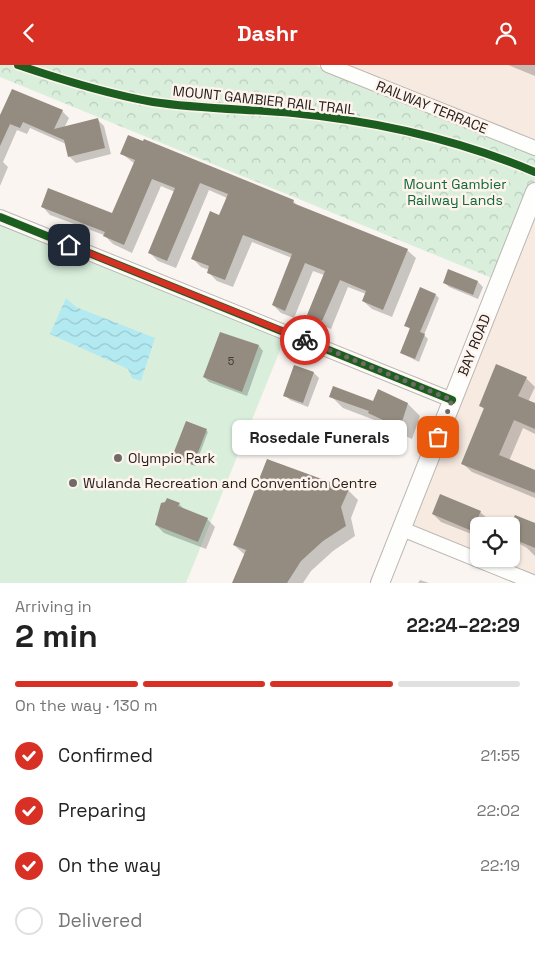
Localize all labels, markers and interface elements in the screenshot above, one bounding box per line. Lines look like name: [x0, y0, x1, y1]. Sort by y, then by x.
icon: back: [15, 19, 43, 47]
text: Dashr: [237, 19, 298, 47]
icon: person: [492, 19, 520, 47]
street label: RAILWAY TERRACE: [374, 76, 491, 138]
street label: MOUNT GAMBIER RAIL TRAIL: [172, 81, 356, 119]
park label: Mount Gambier Railway Lands: [403, 175, 507, 209]
pin: [48, 224, 90, 266]
icon: home: [55, 231, 83, 259]
street label: BAY ROAD: [453, 311, 495, 379]
courier: [280, 315, 330, 365]
icon: bike: [291, 326, 319, 354]
house number: 5: [228, 354, 235, 368]
pin: [417, 416, 459, 458]
callout: Rosedale Funerals: [233, 419, 408, 455]
icon: bag: [424, 423, 452, 451]
text: Rosedale Funerals: [249, 427, 390, 448]
place label: Olympic Park: [128, 449, 215, 467]
marker: Olympic Park: [112, 452, 124, 464]
place label: Wulanda Recreation and Convention Centre: [83, 474, 377, 492]
marker: Wulanda Recreation and Convention Centre: [67, 477, 79, 489]
map controls: [470, 517, 520, 567]
button: locate: [470, 517, 520, 567]
text: Arriving in: [15, 596, 92, 617]
text: 22:24–22:29: [406, 613, 520, 638]
text: 2 min: [15, 616, 98, 656]
text: On the way · 130 m: [15, 695, 158, 716]
icon: check: [15, 742, 43, 770]
text: Confirmed: [58, 743, 153, 768]
text: 21:55: [480, 745, 520, 766]
icon: check: [15, 797, 43, 825]
text: Preparing: [58, 798, 146, 823]
text: 22:02: [477, 800, 520, 821]
icon: check: [15, 852, 43, 880]
text: On the way: [58, 853, 161, 878]
text: 22:19: [480, 855, 520, 876]
text: Delivered: [58, 908, 143, 933]

